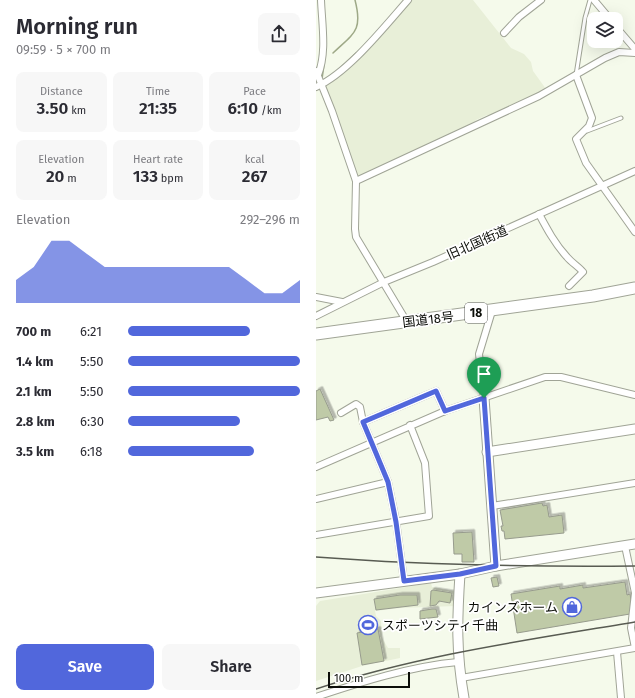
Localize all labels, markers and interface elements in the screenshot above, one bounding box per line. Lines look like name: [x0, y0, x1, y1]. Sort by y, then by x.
map controls: [587, 12, 623, 48]
button: layers: [587, 12, 623, 48]
text: Morning run: [16, 13, 138, 40]
button: share: [258, 13, 300, 55]
text: 09:59 · 5 × 700 m: [16, 42, 111, 57]
text: Distance: [40, 85, 83, 98]
text: Time: [146, 85, 170, 98]
text: Pace: [243, 85, 266, 98]
text: 3.50: [36, 98, 68, 119]
text: 21:35: [139, 98, 177, 119]
text: 6:10: [228, 98, 258, 119]
text: km: [68, 104, 86, 117]
text: /km: [258, 104, 282, 117]
text: Elevation: [38, 153, 84, 166]
text: Heart rate: [133, 153, 183, 166]
text: kcal: [245, 153, 265, 166]
text: 20: [46, 166, 64, 187]
text: 133: [133, 166, 158, 187]
text: 267: [242, 166, 267, 187]
text: m: [64, 172, 77, 185]
text: bpm: [158, 172, 183, 185]
text: Elevation: [16, 212, 70, 227]
text: 292–296 m: [240, 212, 300, 227]
street label: 旧北国街道: [444, 222, 510, 263]
road number: 18: [465, 303, 487, 323]
street label: 国道18号: [401, 309, 455, 330]
text: 700 m: [16, 324, 51, 339]
text: 6:21: [80, 324, 102, 339]
text: 1.4 km: [16, 354, 53, 369]
text: 5:50: [80, 354, 103, 369]
pin: [467, 357, 501, 398]
icon: arrive: [473, 363, 495, 385]
text: 2.1 km: [16, 384, 52, 399]
text: 5:50: [80, 384, 103, 399]
text: 2.8 km: [16, 414, 55, 429]
text: 6:30: [80, 414, 104, 429]
text: 3.5 km: [16, 444, 54, 459]
text: 6:18: [80, 444, 102, 459]
shop icon: カインズホーム: [561, 596, 583, 618]
place label: カインズホーム: [468, 600, 558, 615]
sports icon: スポーツシティ千曲: [357, 614, 379, 636]
place label: スポーツシティ千曲: [382, 618, 498, 633]
button: Save: [16, 644, 154, 690]
button: Share: [162, 644, 300, 690]
scale bar: [328, 670, 410, 689]
text: 100 m: [334, 672, 363, 685]

